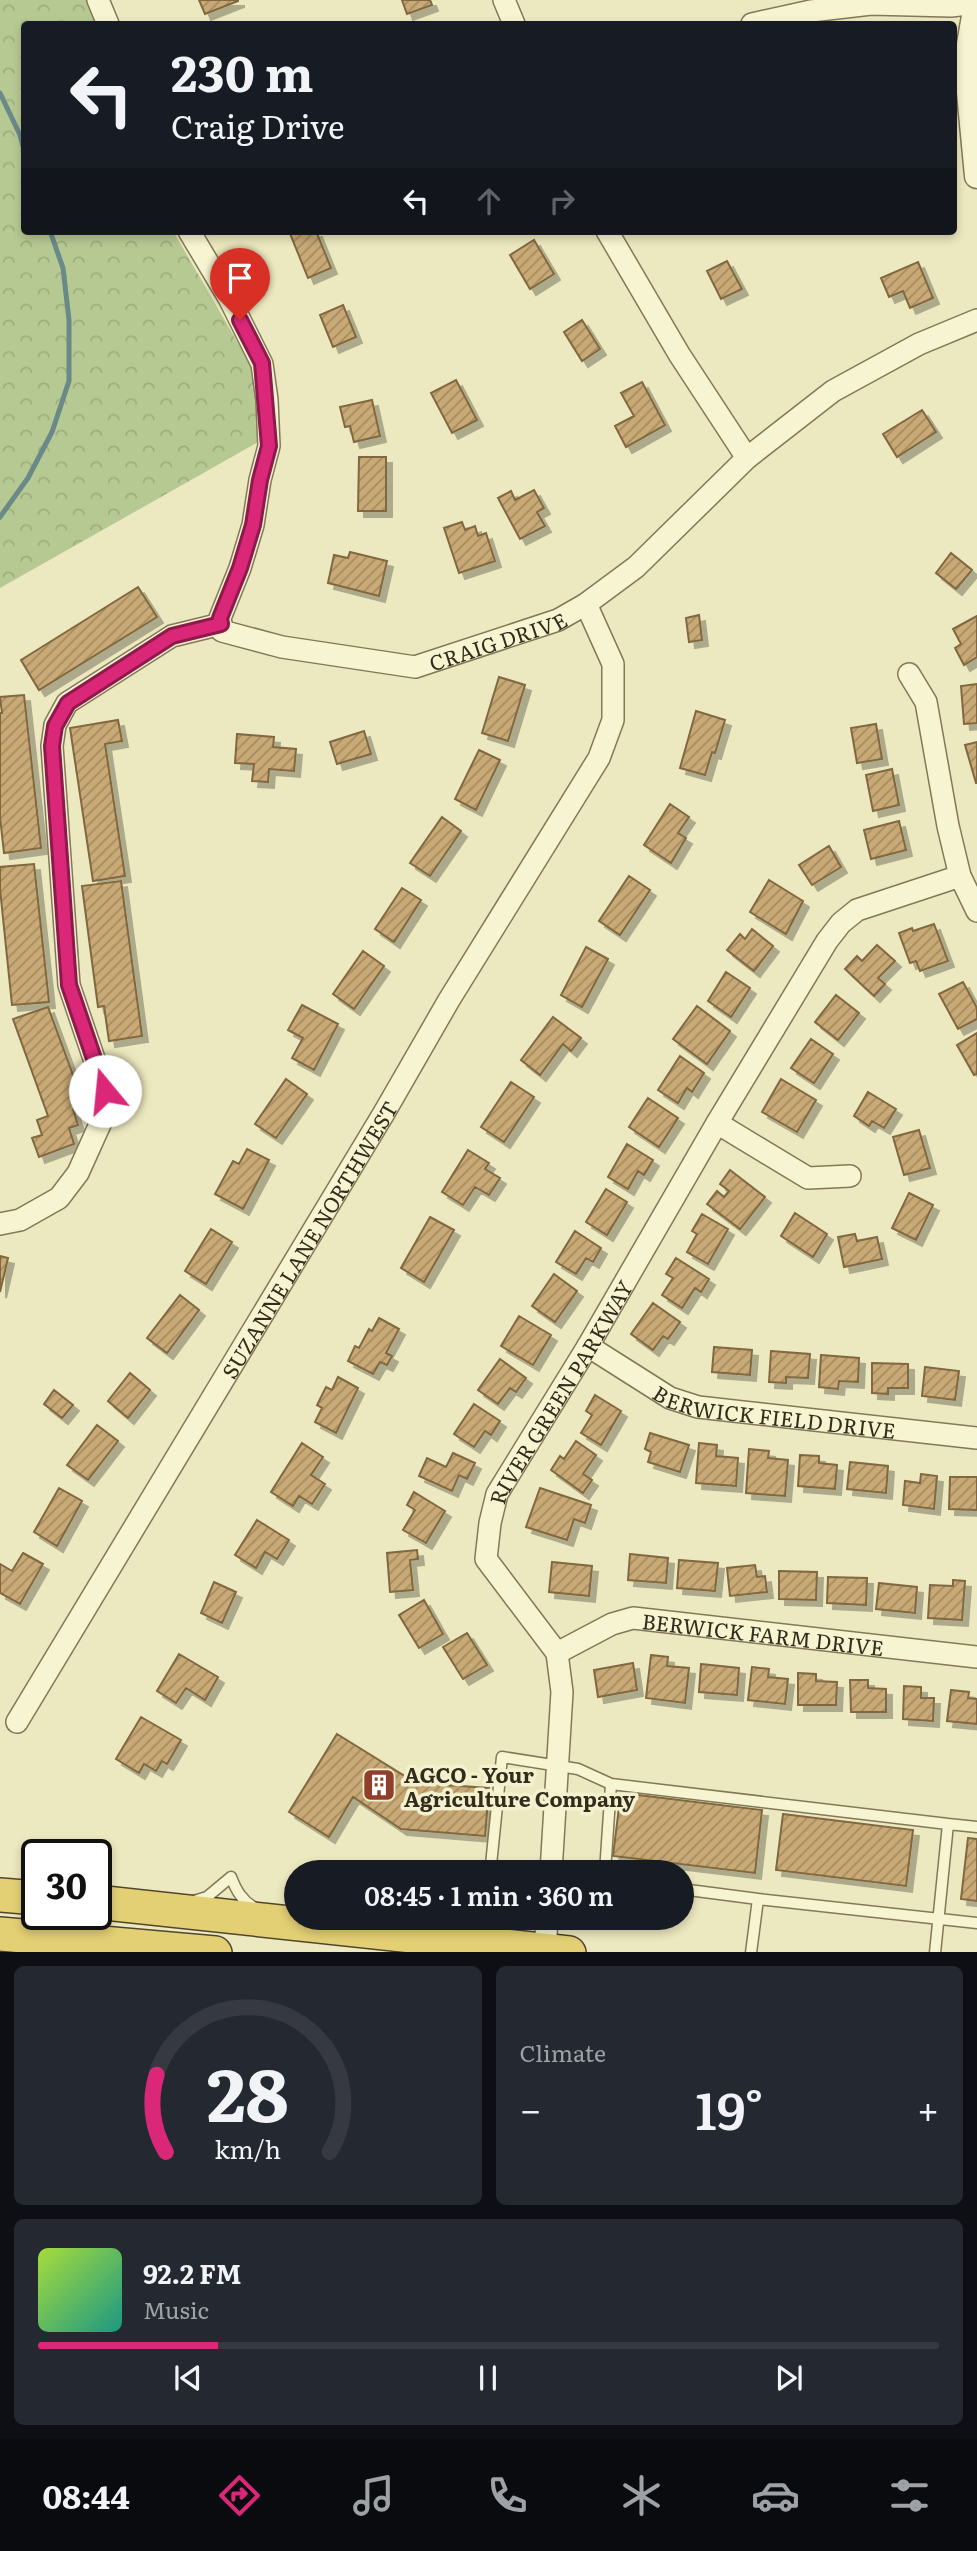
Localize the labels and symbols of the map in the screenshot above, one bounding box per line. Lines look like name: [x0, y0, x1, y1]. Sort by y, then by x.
pin: [210, 248, 270, 320]
street label: CRAIG DRIVE: [425, 603, 572, 677]
position arrow: [68, 1054, 142, 1128]
street label: SUZANNE LANE NORTHWEST: [212, 1094, 404, 1384]
street label: RIVER GREEN PARKWAY: [480, 1273, 639, 1507]
street label: BERWICK FIELD DRIVE: [648, 1376, 897, 1444]
street label: BERWICK FARM DRIVE: [641, 1604, 886, 1662]
place label: AGCO - Your Agriculture Company: [404, 1758, 635, 1813]
building icon: AGCO - Your Agriculture Company: [360, 1766, 398, 1804]
speed limit sign: 30: [21, 1839, 112, 1930]

